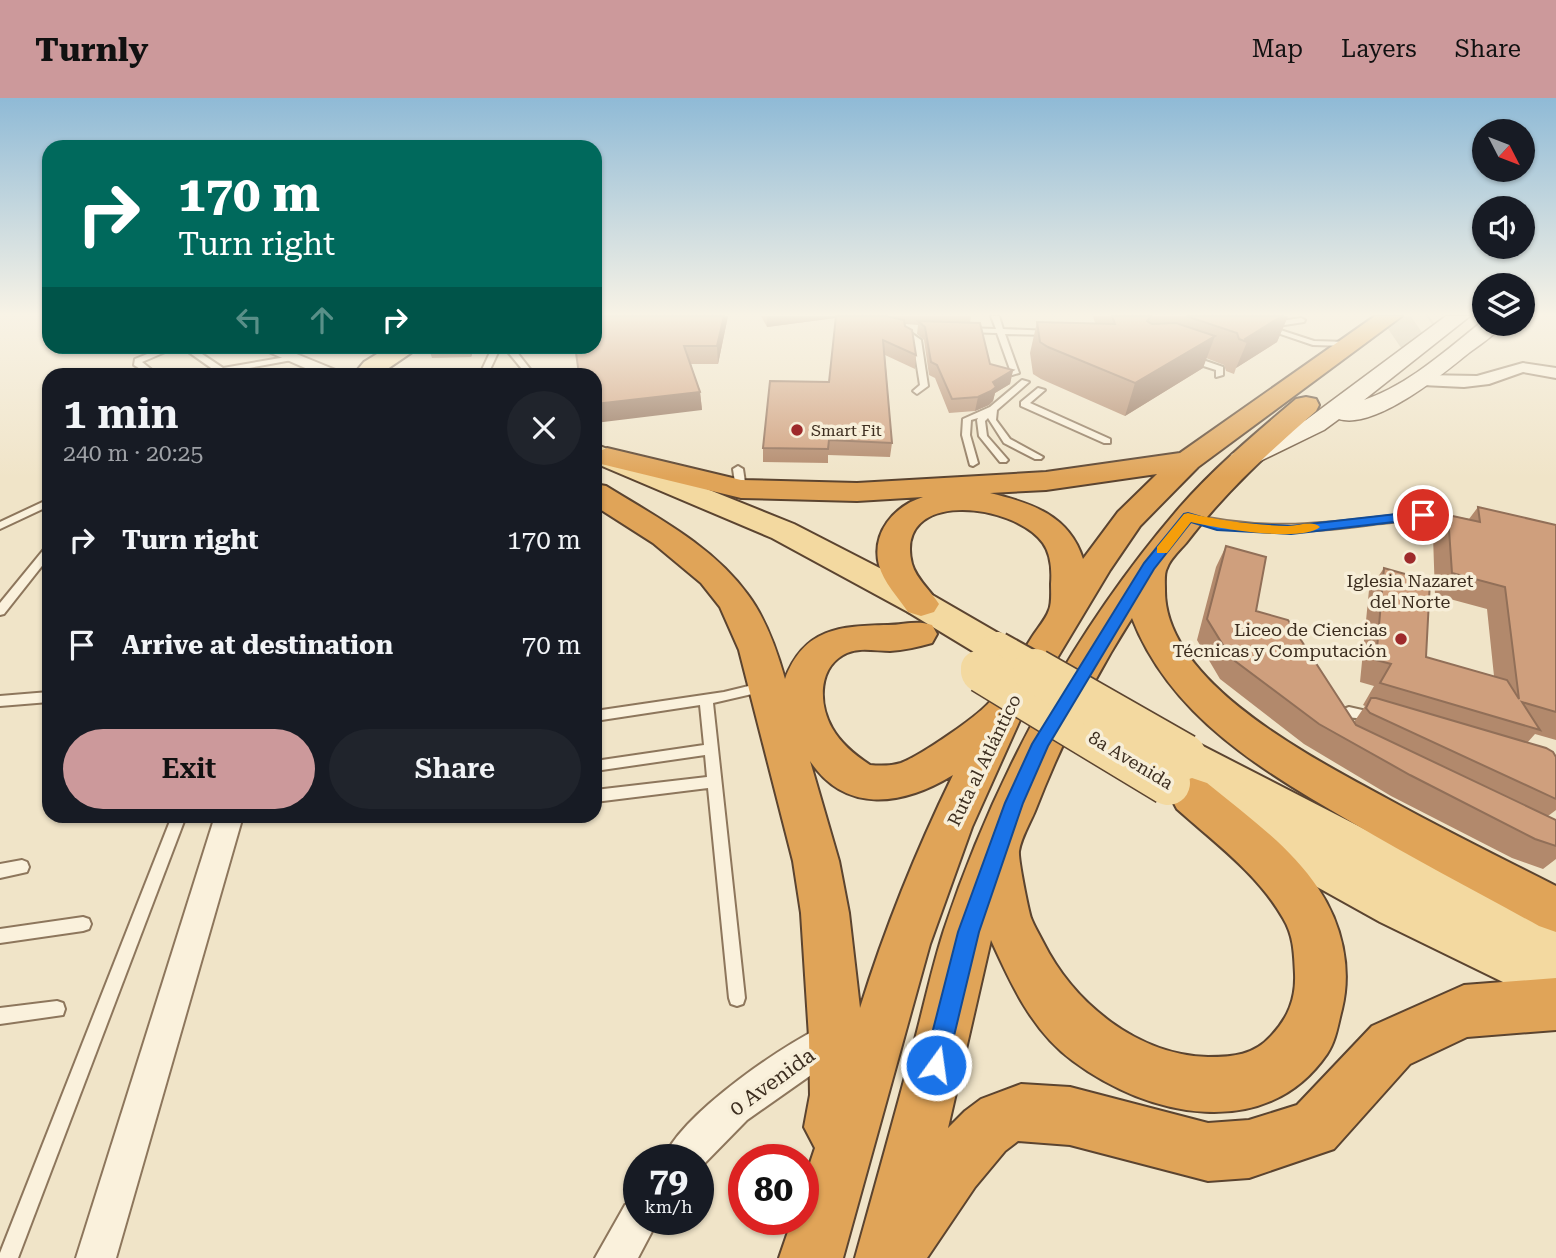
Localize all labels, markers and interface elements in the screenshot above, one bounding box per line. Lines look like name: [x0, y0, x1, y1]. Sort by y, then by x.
text: Turnly: [35, 30, 149, 69]
text: Map: [1252, 35, 1303, 63]
text: Layers: [1341, 35, 1417, 63]
text: Share: [1455, 35, 1521, 63]
north arrow: [1472, 119, 1535, 182]
map controls: [1472, 119, 1535, 336]
text: 170 m: [178, 166, 320, 223]
icon: right: [63, 168, 154, 259]
button: sound: [1472, 196, 1535, 259]
text: Turn right: [178, 225, 335, 263]
button: layers: [1472, 273, 1535, 336]
icon: left: [230, 301, 268, 339]
icon: ahead: [303, 301, 341, 339]
icon: right: [376, 301, 414, 339]
text: 1 min: [63, 389, 179, 438]
button: close: [507, 391, 581, 465]
place label: Smart Fit: [811, 421, 882, 440]
marker: Smart Fit: [789, 422, 805, 438]
text: 240 m · 20:25: [63, 440, 203, 467]
pin: [1393, 485, 1453, 545]
icon: arrive: [1404, 496, 1442, 534]
icon: right: [63, 521, 101, 559]
text: Turn right: [122, 525, 258, 555]
text: 170 m: [507, 525, 581, 555]
marker: Iglesia Nazaret del Norte: [1402, 550, 1418, 566]
place label: Iglesia Nazaret del Norte: [1347, 570, 1474, 612]
place label: Liceo de Ciencias Técnicas y Computación: [1172, 619, 1387, 661]
icon: arrive: [63, 626, 101, 664]
text: Arrive at destination: [122, 630, 393, 660]
text: 70 m: [522, 630, 581, 660]
marker: Liceo de Ciencias Técnicas y Computación: [1393, 631, 1409, 647]
street label: Ruta al Atlántico: [943, 691, 1025, 829]
street label: 8a Avenida: [1085, 727, 1177, 794]
button: Exit: [63, 729, 315, 809]
button: Share: [329, 729, 581, 809]
position arrow: [899, 1028, 973, 1102]
street label: 0 Avenida: [725, 1043, 820, 1121]
speed limit sign: 80: [728, 1144, 819, 1235]
text: 79: [649, 1160, 688, 1201]
text: km/h: [644, 1196, 693, 1217]

